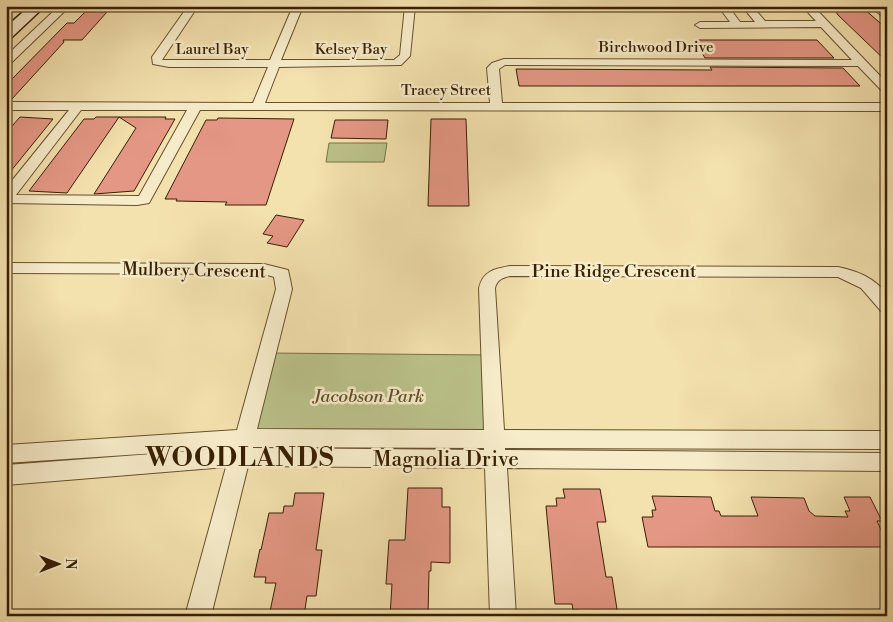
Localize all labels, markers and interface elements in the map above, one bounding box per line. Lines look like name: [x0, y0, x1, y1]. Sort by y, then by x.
street label: Birchwood Drive: [598, 38, 713, 57]
street label: Laurel Bay: [176, 40, 249, 59]
street label: Kelsey Bay: [315, 40, 388, 59]
street label: Tracey Street: [401, 81, 492, 100]
street label: Mulbery Crescent: [122, 258, 267, 283]
street label: Pine Ridge Crescent: [532, 260, 697, 283]
park label: Jacobson Park: [312, 385, 424, 408]
district label: WOODLANDS: [145, 442, 334, 474]
street label: Magnolia Drive: [373, 447, 519, 473]
north arrow: [32, 540, 82, 590]
text: N: [61, 558, 79, 570]

